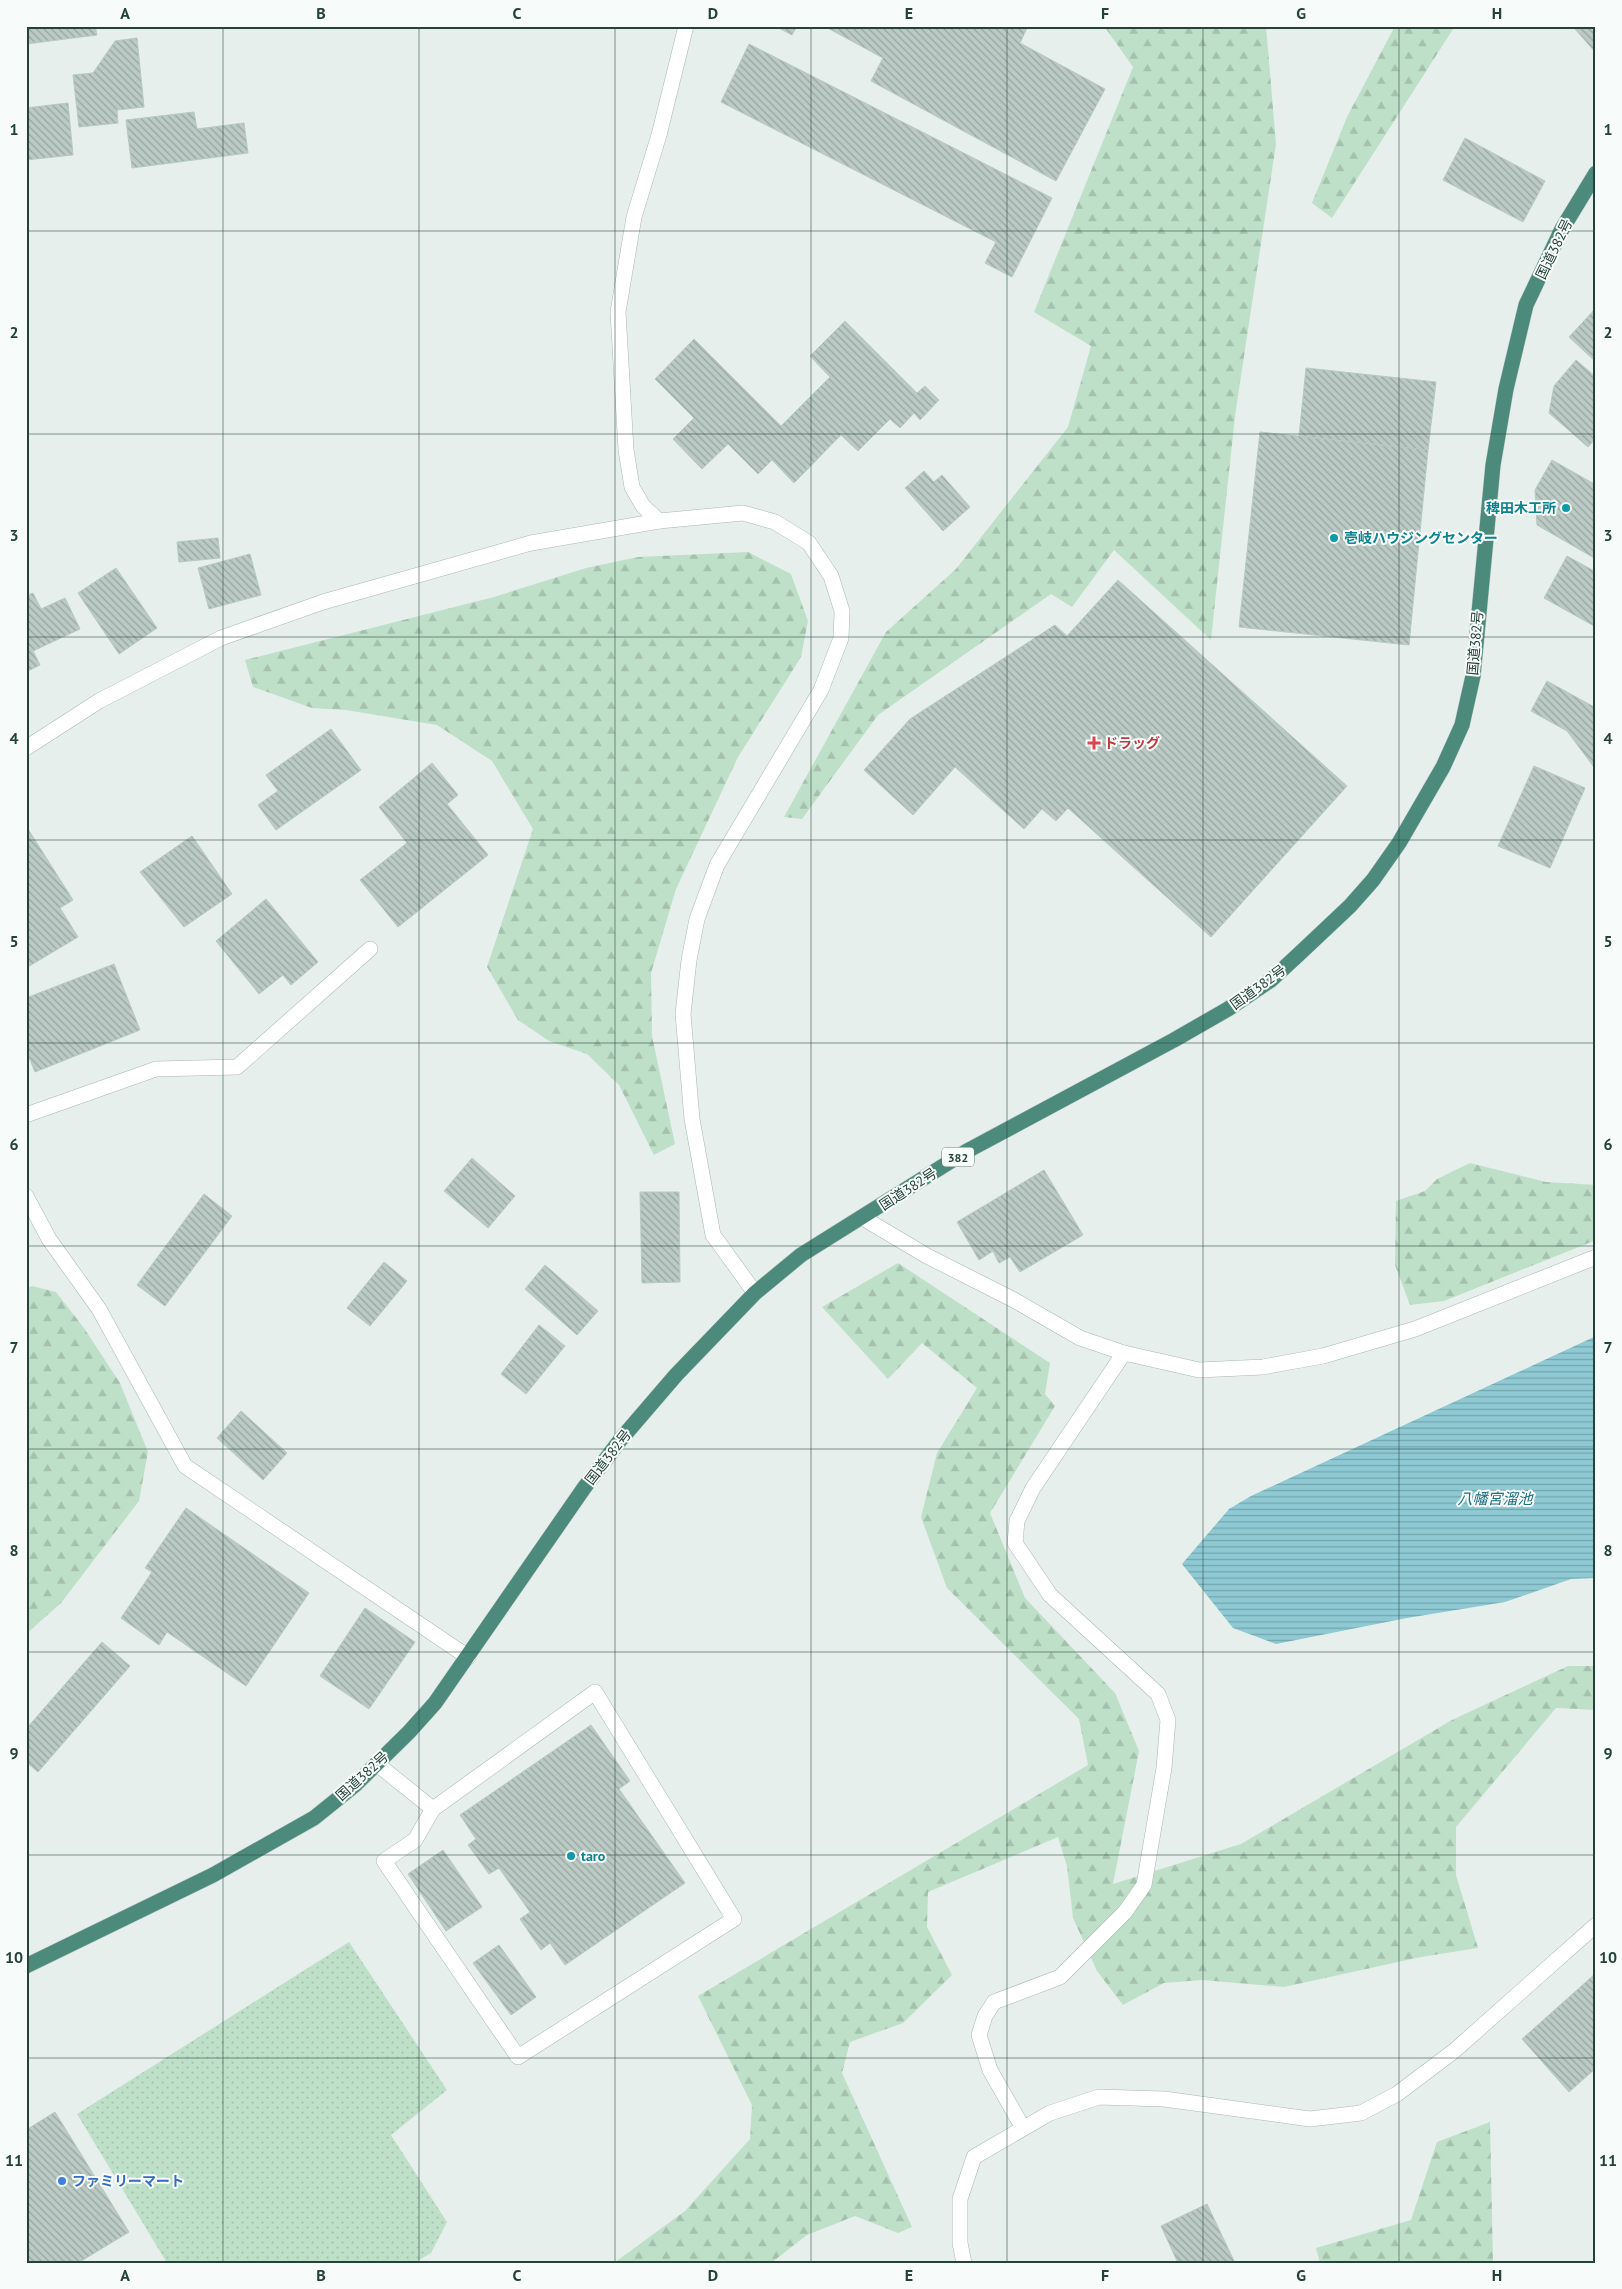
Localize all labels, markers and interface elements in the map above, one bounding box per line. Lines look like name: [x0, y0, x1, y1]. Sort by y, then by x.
text: A: [120, 3, 130, 23]
text: B: [316, 3, 326, 23]
text: C: [513, 3, 522, 23]
text: D: [708, 3, 718, 23]
text: E: [905, 3, 913, 23]
text: F: [1101, 3, 1109, 23]
text: G: [1296, 3, 1306, 23]
text: H: [1492, 3, 1502, 23]
text: 1: [9, 119, 19, 139]
text: 1: [1603, 119, 1613, 139]
street label: 国道382号: [1532, 216, 1576, 282]
text: 2: [9, 322, 19, 342]
text: 2: [1603, 322, 1613, 342]
place label: 稗田木工所: [1486, 499, 1556, 517]
marker: 稗田木工所: [1560, 502, 1572, 514]
text: 3: [9, 525, 19, 545]
text: 3: [1603, 525, 1613, 545]
place label: 壱岐ハウジングセンター: [1344, 529, 1498, 547]
marker: 壱岐ハウジングセンター: [1328, 532, 1340, 544]
street label: 国道382号: [1463, 610, 1487, 676]
text: 4: [9, 728, 19, 748]
text: 4: [1603, 728, 1613, 748]
place label: ドラッグ: [1104, 734, 1160, 752]
marker: ドラッグ: [1088, 737, 1100, 749]
text: 5: [9, 931, 19, 951]
text: 5: [1603, 931, 1613, 951]
street label: 国道382号: [1226, 961, 1290, 1013]
text: 6: [9, 1134, 19, 1154]
text: 6: [1603, 1134, 1613, 1154]
road number: 382: [942, 1148, 974, 1166]
street label: 国道382号: [876, 1164, 940, 1214]
text: 7: [9, 1337, 19, 1357]
text: 7: [1603, 1337, 1613, 1357]
street label: 国道382号: [581, 1426, 635, 1488]
water label: 八幡宮溜池: [1457, 1489, 1534, 1508]
text: 8: [9, 1540, 19, 1560]
text: 8: [1603, 1540, 1613, 1560]
text: 9: [9, 1743, 19, 1763]
text: 9: [1603, 1743, 1613, 1763]
street label: 国道382号: [332, 1748, 392, 1804]
place label: taro: [581, 1847, 606, 1865]
marker: taro: [565, 1850, 577, 1862]
text: 10: [5, 1947, 23, 1967]
text: 10: [1599, 1947, 1617, 1967]
text: 11: [5, 2150, 23, 2170]
text: 11: [1599, 2150, 1617, 2170]
place label: ファミリーマート: [72, 2172, 184, 2190]
marker: ファミリーマート: [56, 2175, 68, 2187]
text: A: [120, 2265, 130, 2285]
text: B: [316, 2265, 326, 2285]
text: C: [513, 2265, 522, 2285]
text: D: [708, 2265, 718, 2285]
text: E: [905, 2265, 913, 2285]
text: F: [1101, 2265, 1109, 2285]
text: G: [1296, 2265, 1306, 2285]
text: H: [1492, 2265, 1502, 2285]

